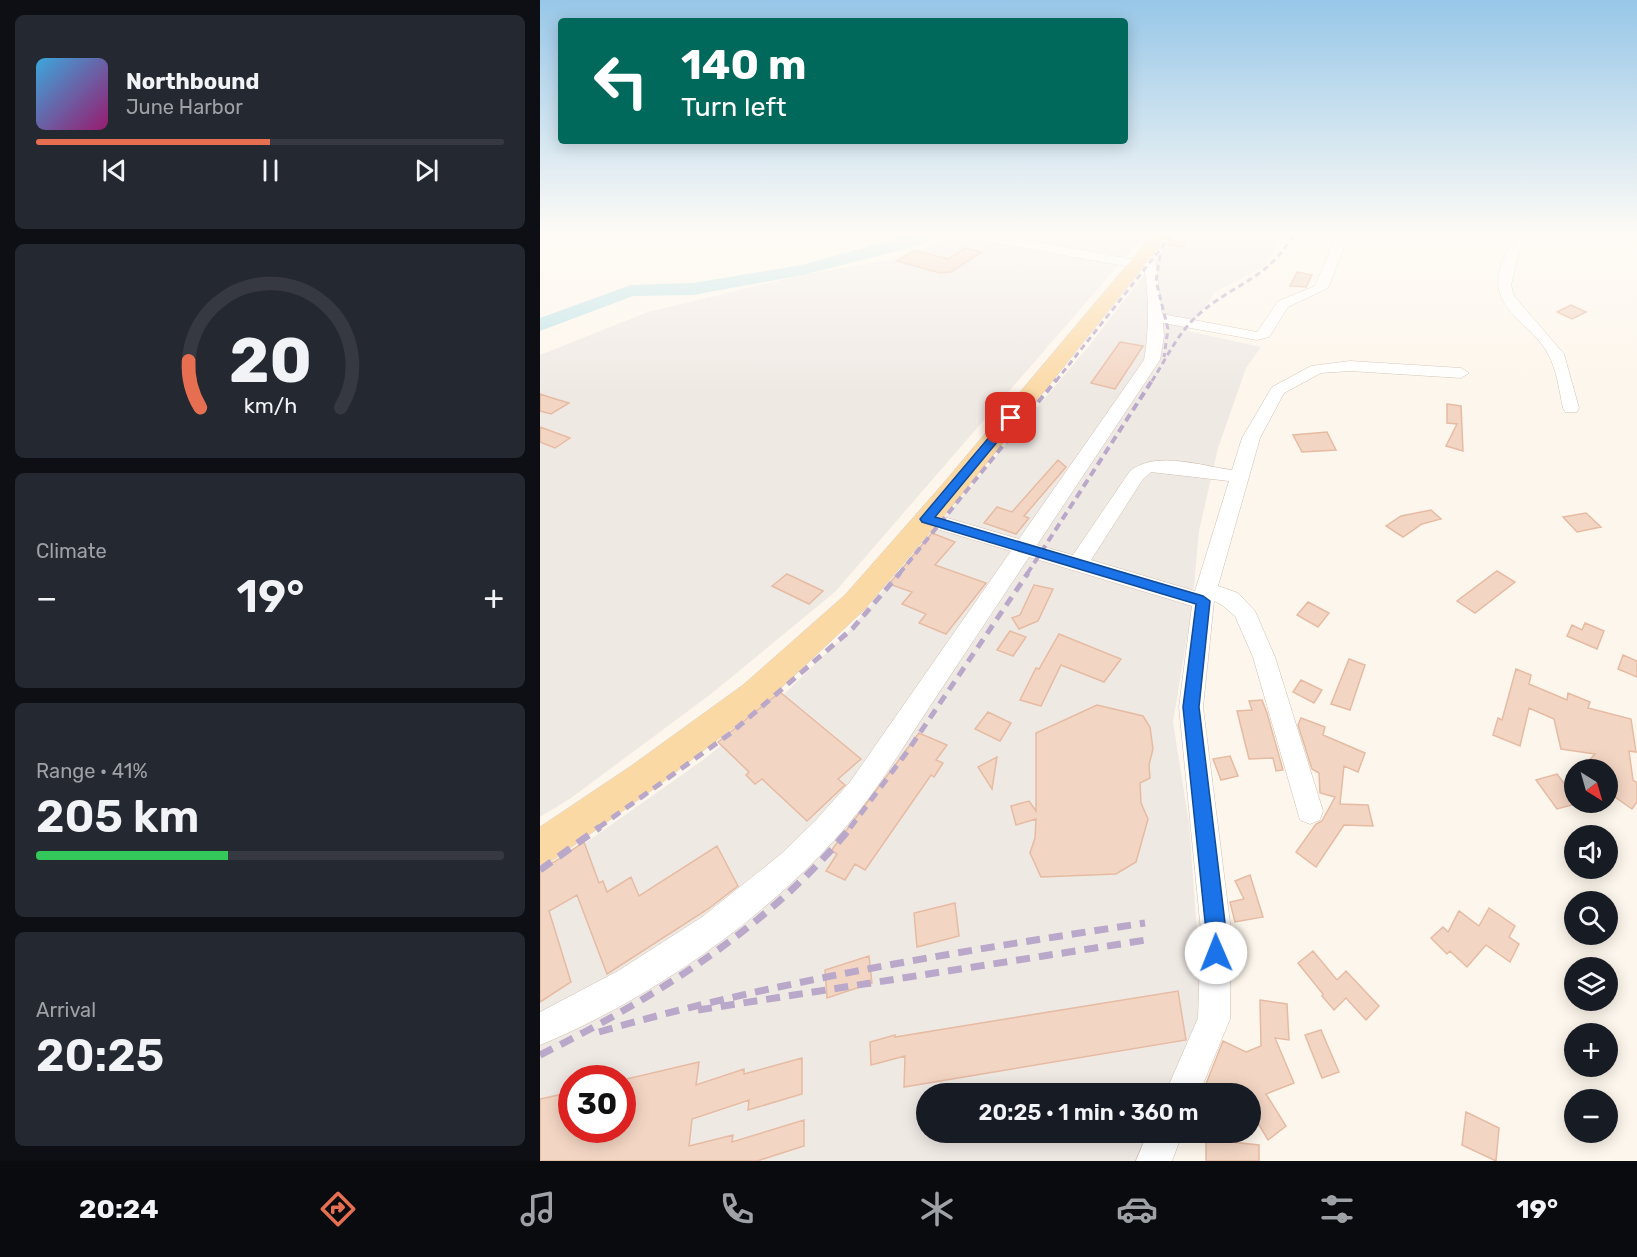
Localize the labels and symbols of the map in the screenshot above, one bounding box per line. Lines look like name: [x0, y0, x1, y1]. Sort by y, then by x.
pin: [985, 392, 1036, 443]
north arrow: [1564, 759, 1618, 813]
position arrow: [1184, 921, 1248, 985]
speed limit sign: 30: [558, 1065, 636, 1143]

